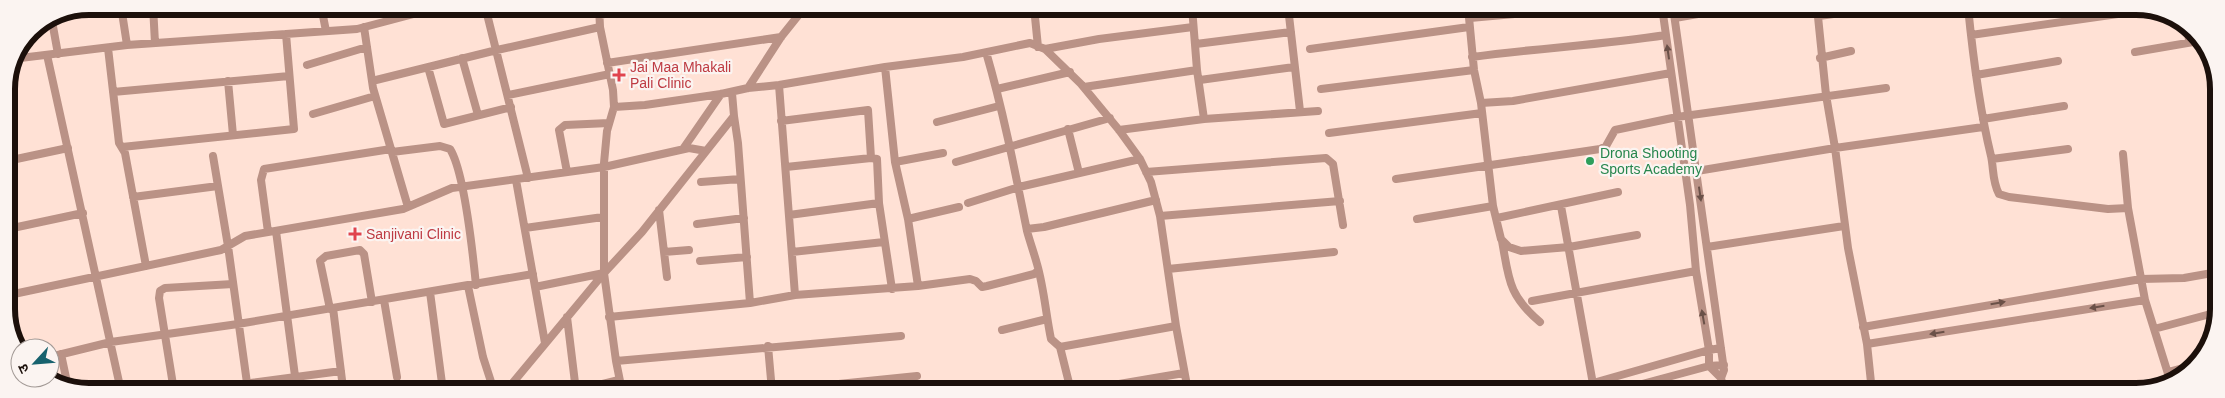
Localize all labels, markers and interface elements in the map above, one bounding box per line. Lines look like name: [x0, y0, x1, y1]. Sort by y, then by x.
one-way arrow: [1664, 44, 1672, 60]
place label: Jai Maa Mhakali Pali Clinic: [630, 59, 731, 91]
marker: Jai Maa Mhakali Pali Clinic: [612, 68, 626, 82]
place label: Drona Shooting Sports Academy: [1600, 145, 1702, 177]
marker: Drona Shooting Sports Academy: [1584, 155, 1596, 167]
one-way arrow: [1696, 186, 1704, 202]
place label: Sanjivani Clinic: [366, 226, 461, 242]
marker: Sanjivani Clinic: [348, 227, 362, 241]
one-way arrow: [1990, 299, 2006, 307]
one-way arrow: [2089, 304, 2105, 312]
one-way arrow: [1699, 309, 1707, 325]
one-way arrow: [1928, 329, 1944, 337]
north arrow: [10, 338, 60, 388]
text: उ: [14, 361, 32, 376]

